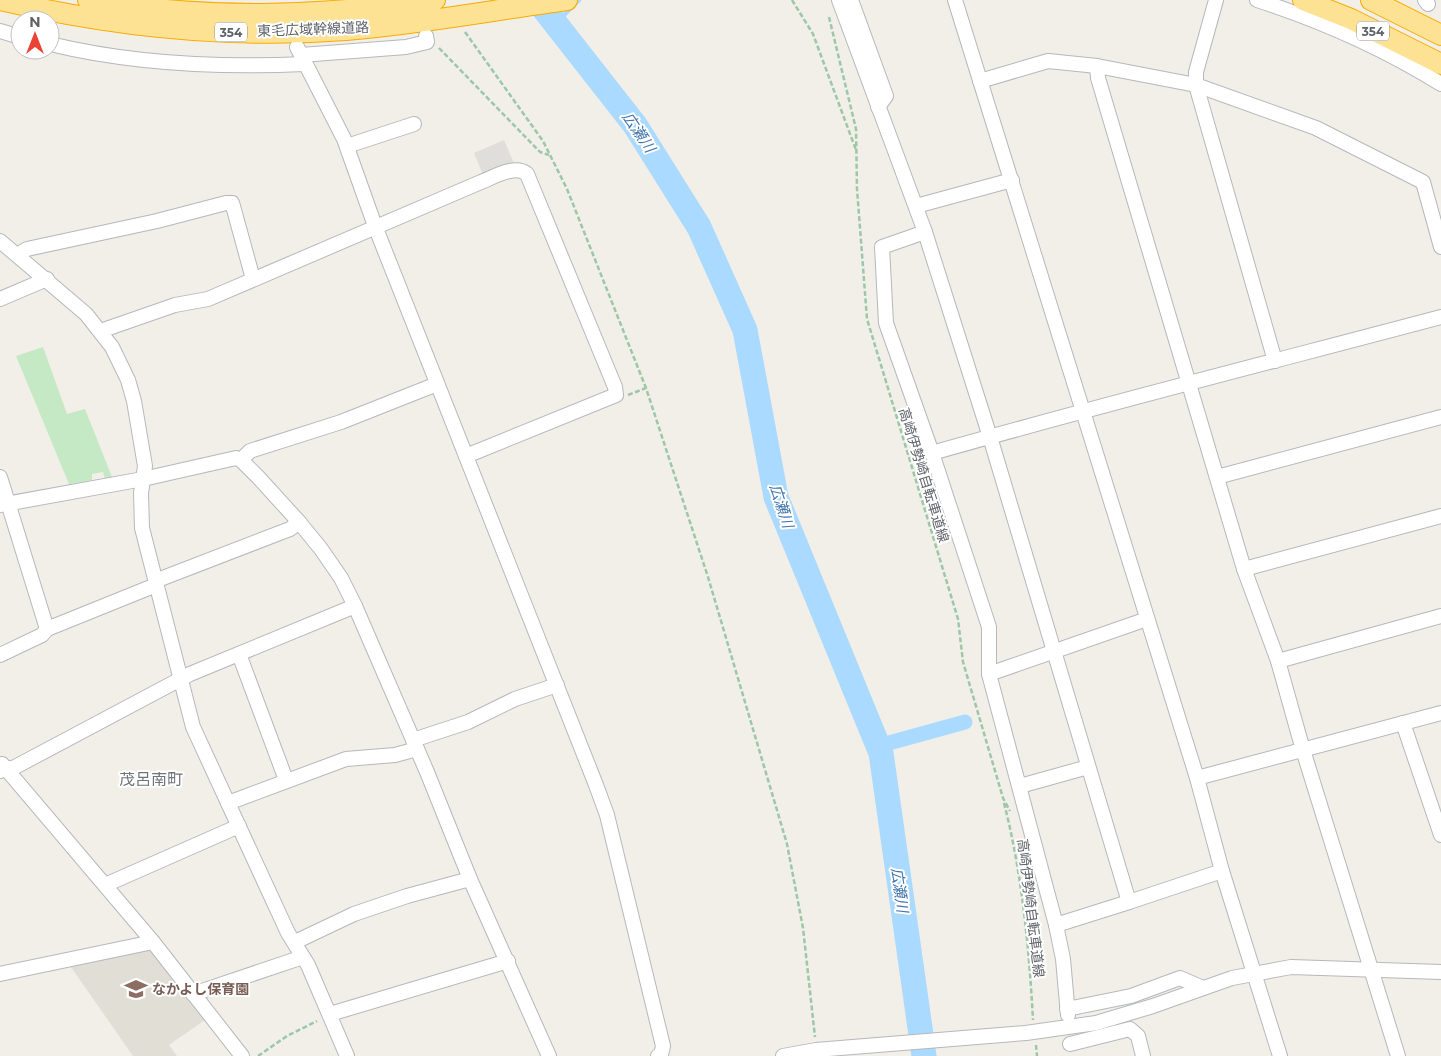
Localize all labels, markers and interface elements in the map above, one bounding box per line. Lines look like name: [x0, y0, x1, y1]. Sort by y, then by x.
north arrow: [10, 10, 60, 60]
text: N: [29, 13, 41, 31]
street label: 東毛広域幹線道路: [257, 18, 369, 40]
road number: 354: [215, 22, 247, 42]
road number: 354: [1357, 22, 1389, 40]
water label: 広瀬川: [619, 108, 661, 158]
street label: 高崎伊勢崎自転車道線: [895, 405, 953, 545]
water label: 広瀬川: [766, 482, 799, 532]
district label: 茂呂南町: [119, 770, 183, 789]
street label: 高崎伊勢崎自転車道線: [1014, 837, 1048, 979]
water label: 広瀬川: [887, 866, 913, 916]
school or university icon: なかよし保育園: [123, 976, 149, 1002]
place label: なかよし保育園: [152, 980, 249, 998]

